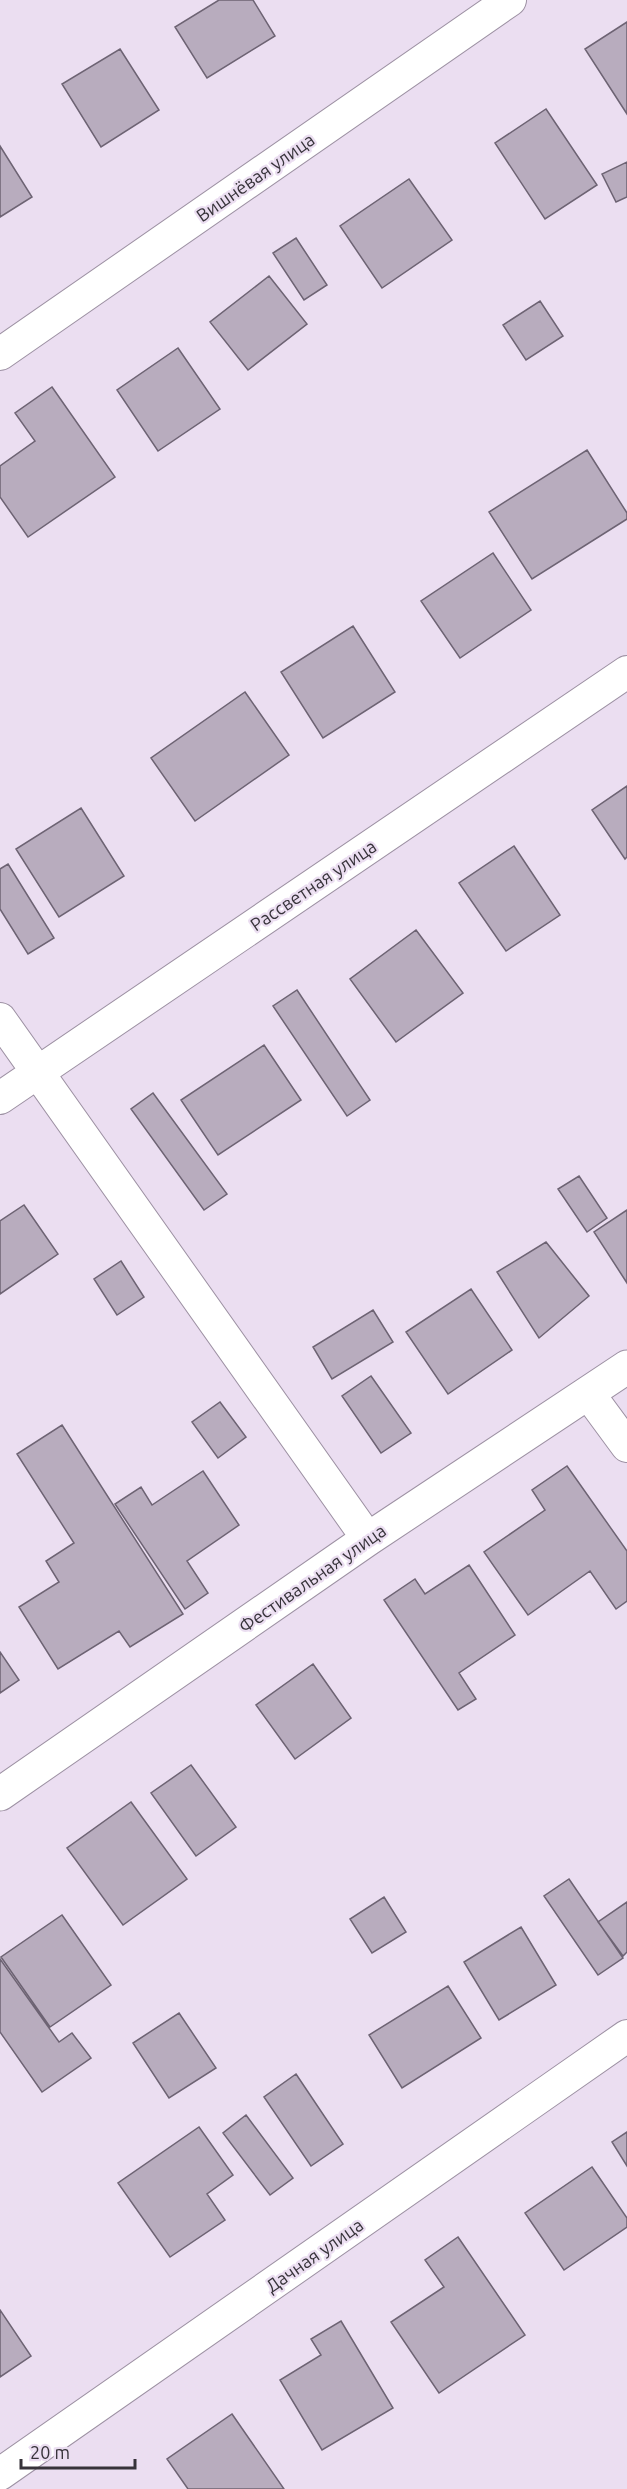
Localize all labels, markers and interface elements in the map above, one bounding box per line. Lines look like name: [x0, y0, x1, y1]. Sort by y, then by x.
street label: Вишнёвая улица: [192, 129, 318, 225]
street label: Рассветная улица: [246, 836, 380, 934]
street label: Фестивальная улица: [235, 1520, 389, 1636]
street label: Дачная улица: [262, 2214, 366, 2296]
scale bar: [21, 2432, 135, 2470]
text: 20 m: [30, 2442, 70, 2462]

